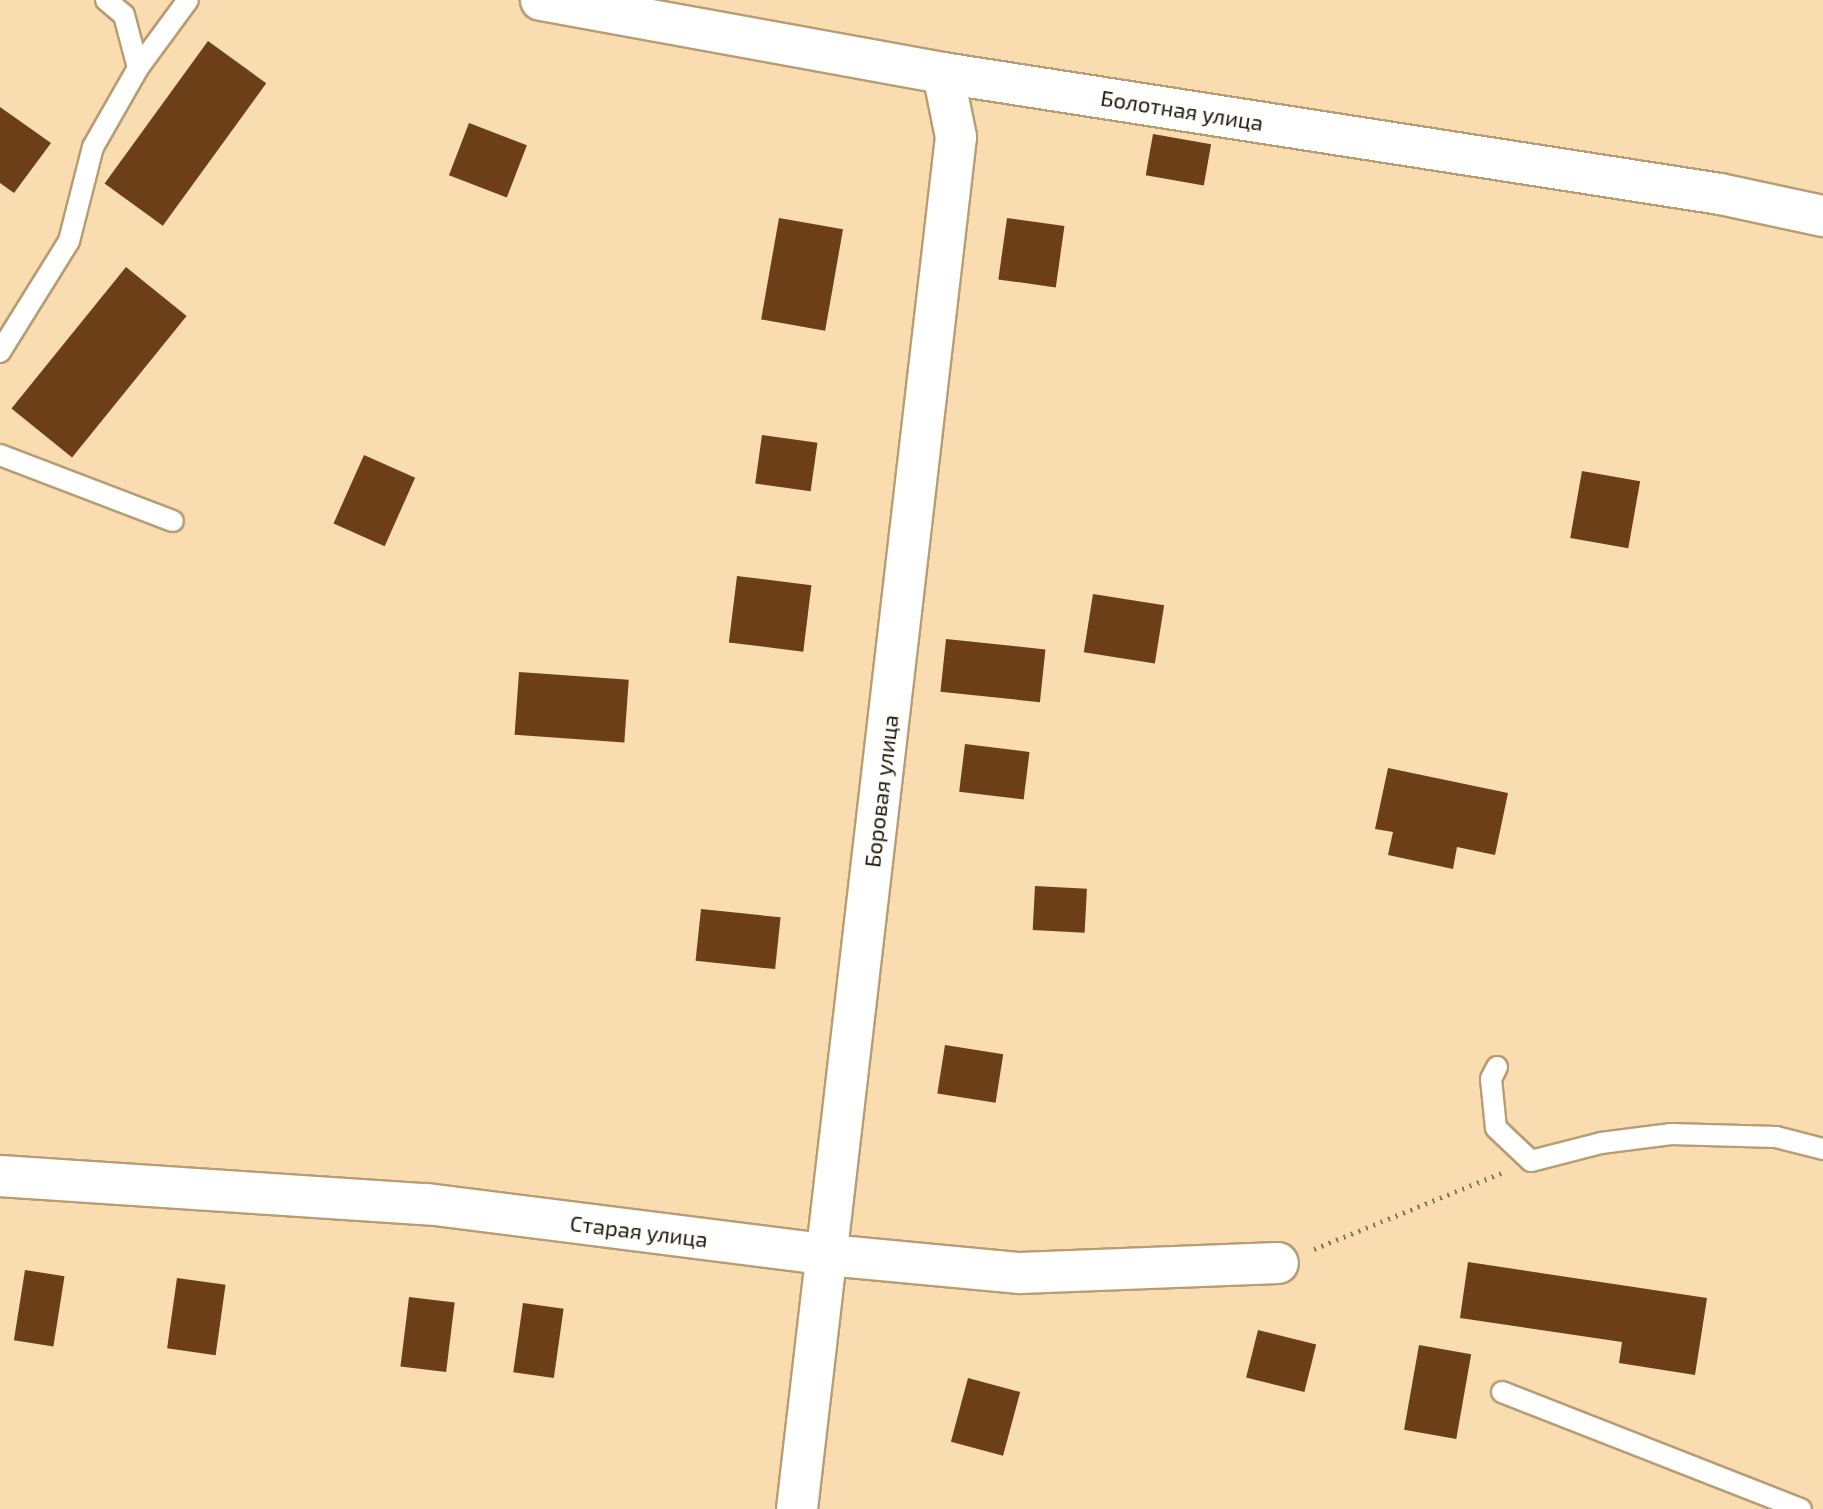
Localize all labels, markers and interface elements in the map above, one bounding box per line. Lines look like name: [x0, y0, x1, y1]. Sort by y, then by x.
street label: Болотная улица: [1099, 84, 1265, 136]
street label: Боровая улица: [859, 713, 903, 869]
street label: Старая улица: [569, 1209, 709, 1253]

